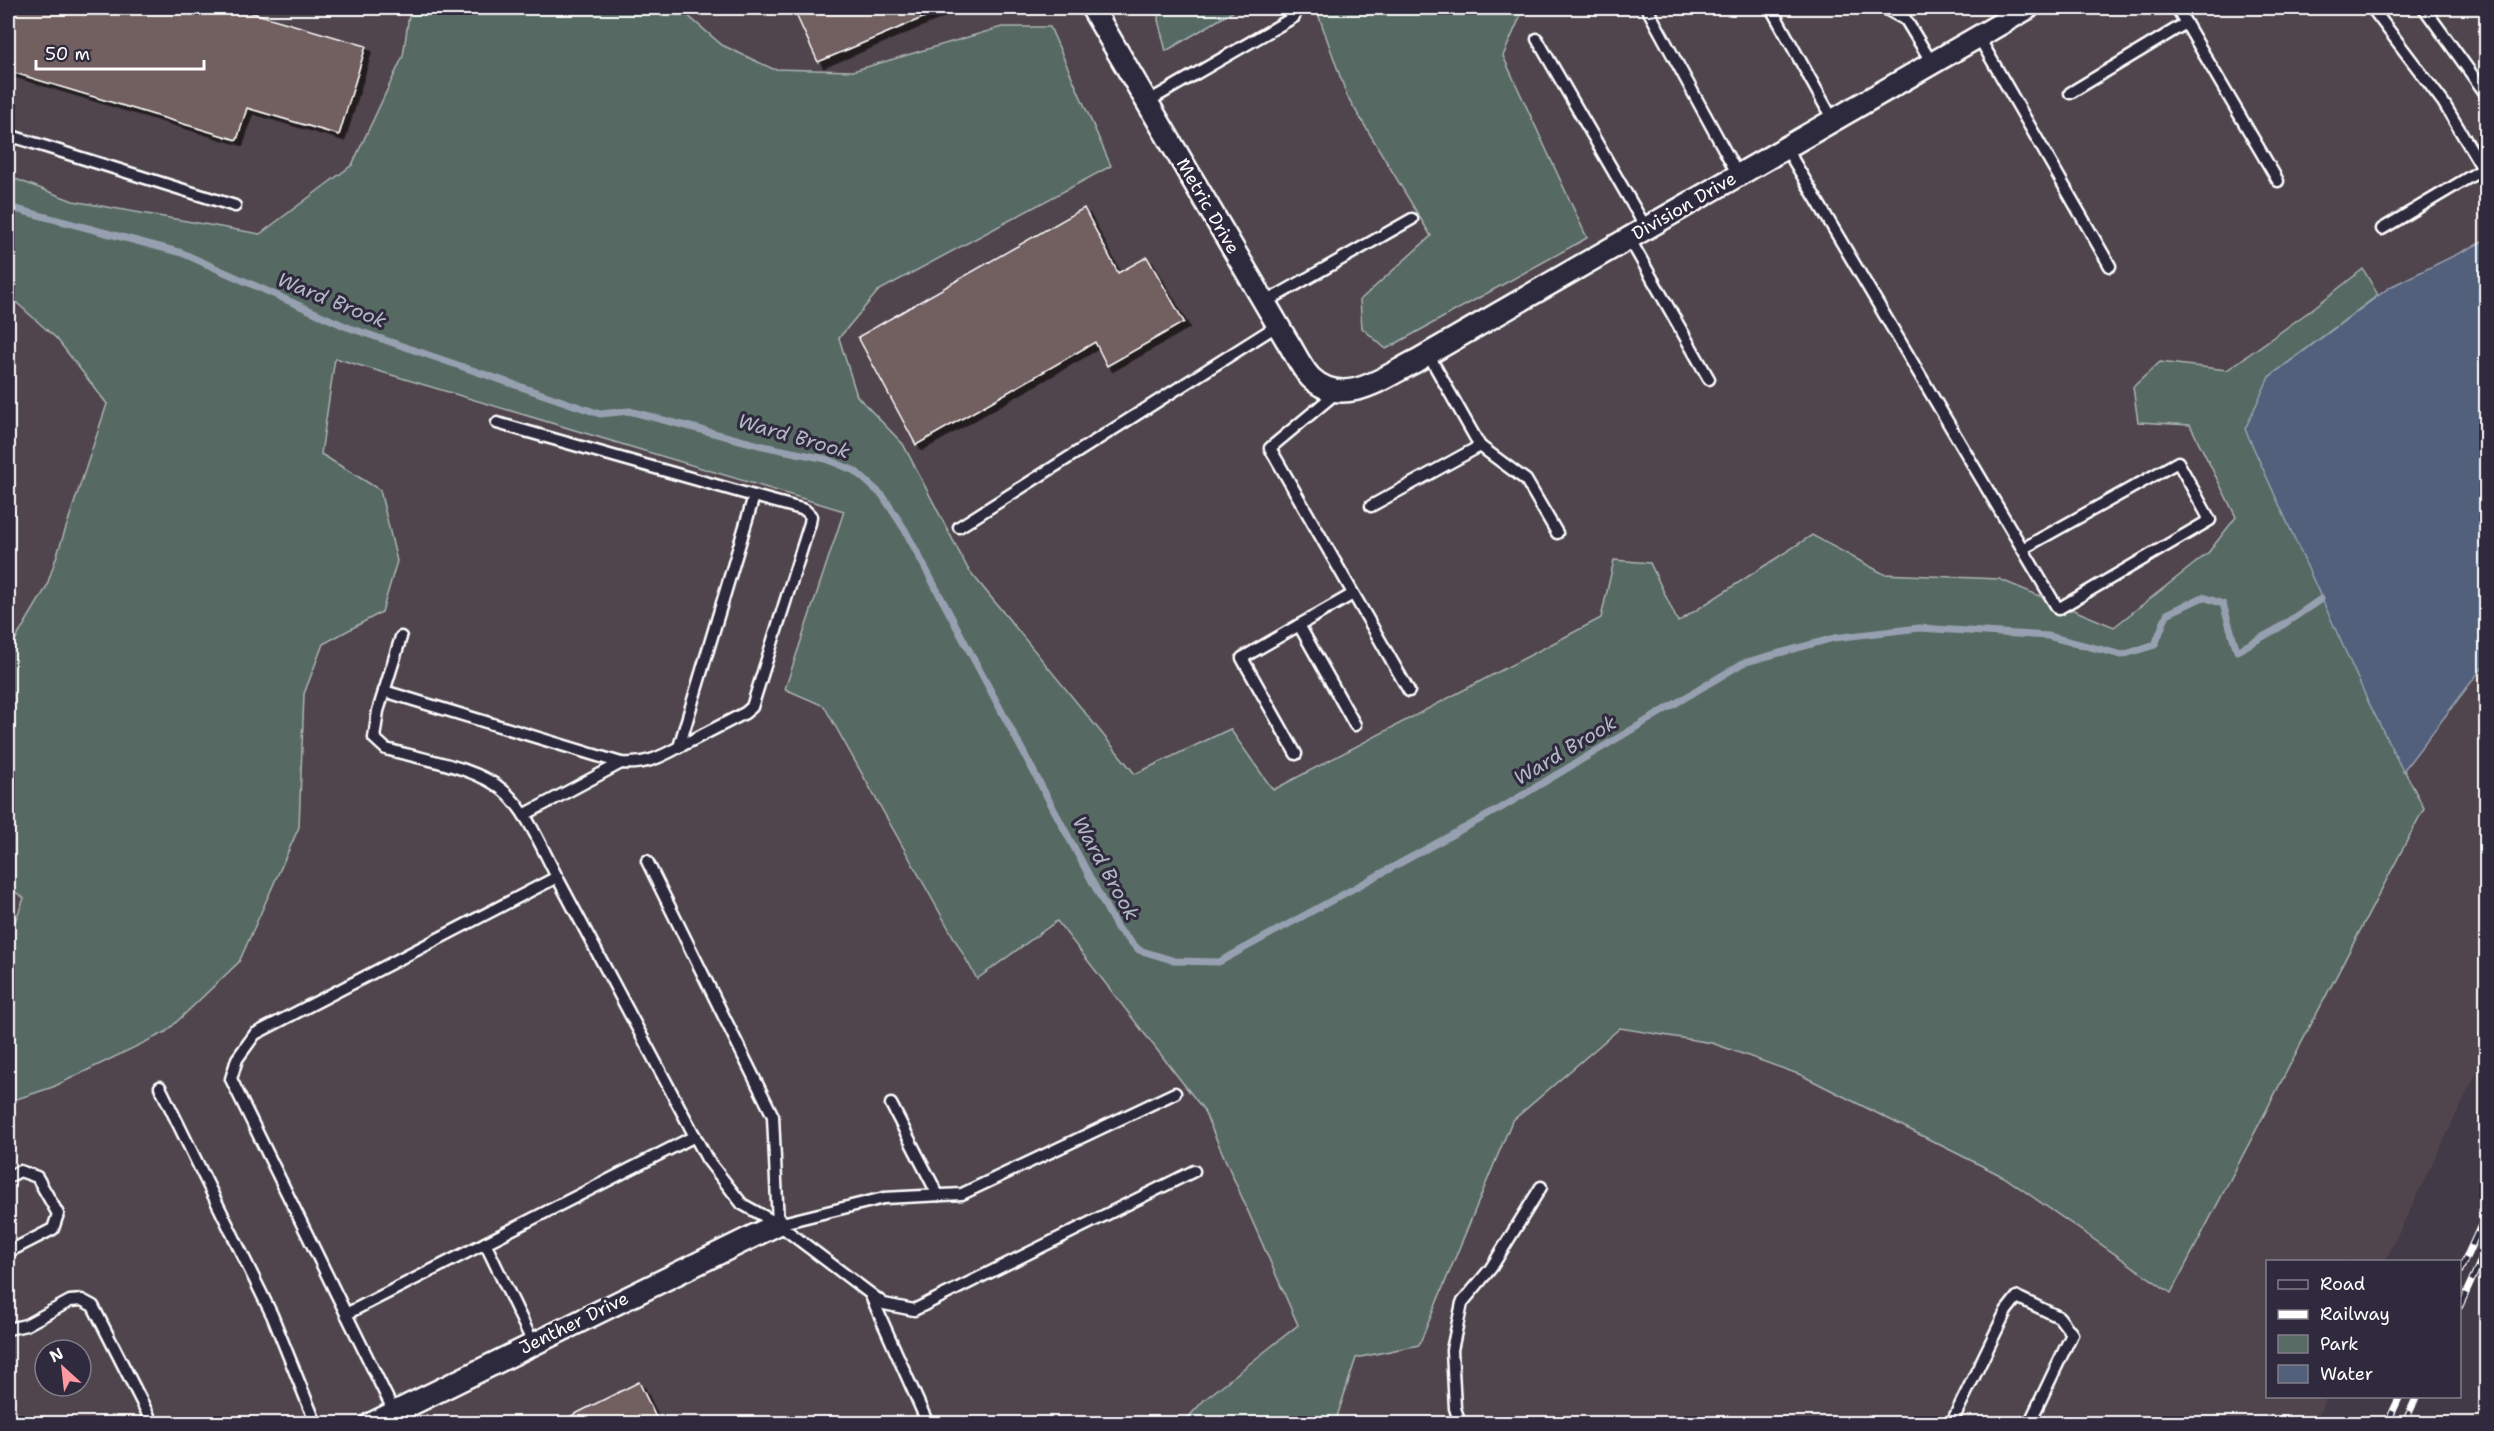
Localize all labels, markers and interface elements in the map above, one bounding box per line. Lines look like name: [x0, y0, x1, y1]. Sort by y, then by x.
scale bar: [36, 33, 204, 71]
text: 50 m: [45, 42, 90, 66]
street label: Metric Drive: [1171, 154, 1245, 258]
street label: Division Drive: [1627, 166, 1741, 246]
water label: Ward Brook: [274, 266, 391, 334]
water label: Ward Brook: [735, 408, 854, 465]
water label: Ward Brook: [1509, 709, 1622, 791]
water label: Ward Brook: [1067, 811, 1146, 925]
legend: [2266, 1260, 2461, 1398]
text: Road: [2320, 1272, 2365, 1296]
street label: Jenther Drive: [515, 1286, 633, 1360]
text: Railway: [2320, 1302, 2390, 1326]
text: Park: [2320, 1332, 2359, 1356]
north arrow: [33, 1338, 93, 1398]
text: N: [46, 1343, 67, 1367]
text: Water: [2320, 1362, 2373, 1386]

